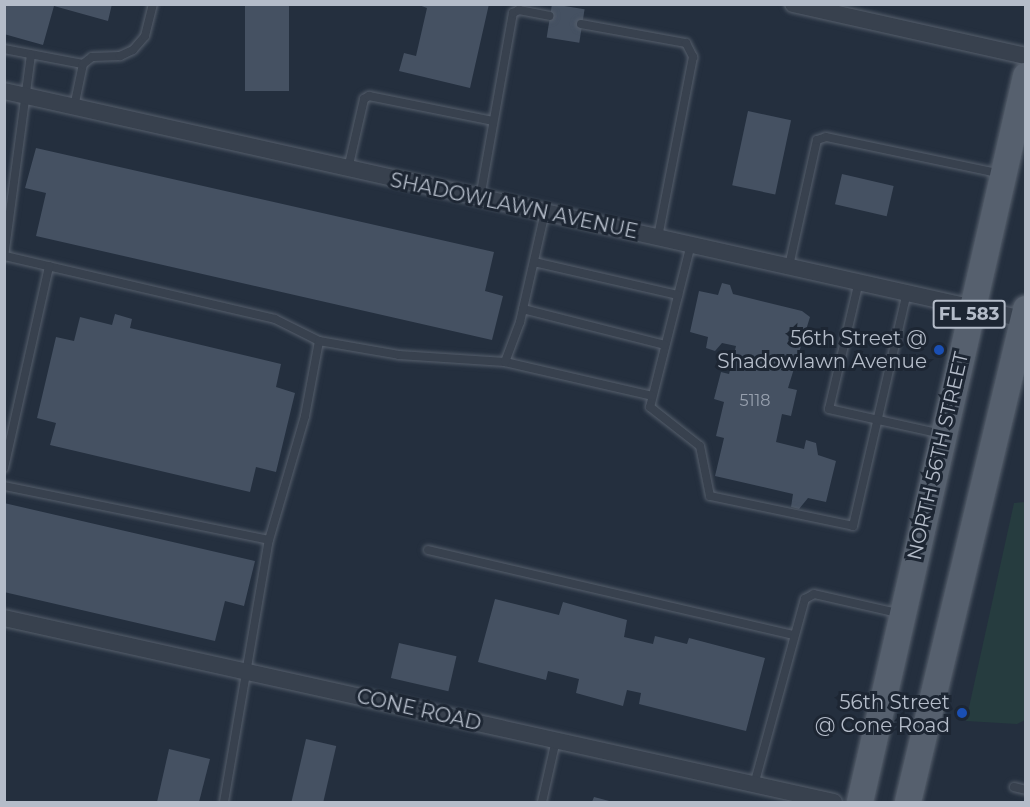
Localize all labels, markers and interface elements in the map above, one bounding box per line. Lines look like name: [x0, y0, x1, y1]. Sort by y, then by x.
street label: SHADOWLAWN AVENUE: [388, 168, 640, 244]
road number: FL 583: [932, 299, 1006, 329]
place label: 56th Street @ Shadowlawn Avenue: [717, 326, 927, 373]
marker: 56th Street @ Shadowlawn Avenue: [932, 343, 946, 357]
street label: NORTH 56TH STREET: [902, 350, 974, 562]
house number: 5118: [740, 391, 770, 411]
street label: CONE ROAD: [354, 684, 484, 736]
place label: 56th Street @ Cone Road: [815, 690, 950, 737]
marker: 56th Street @ Cone Road: [955, 706, 969, 720]

